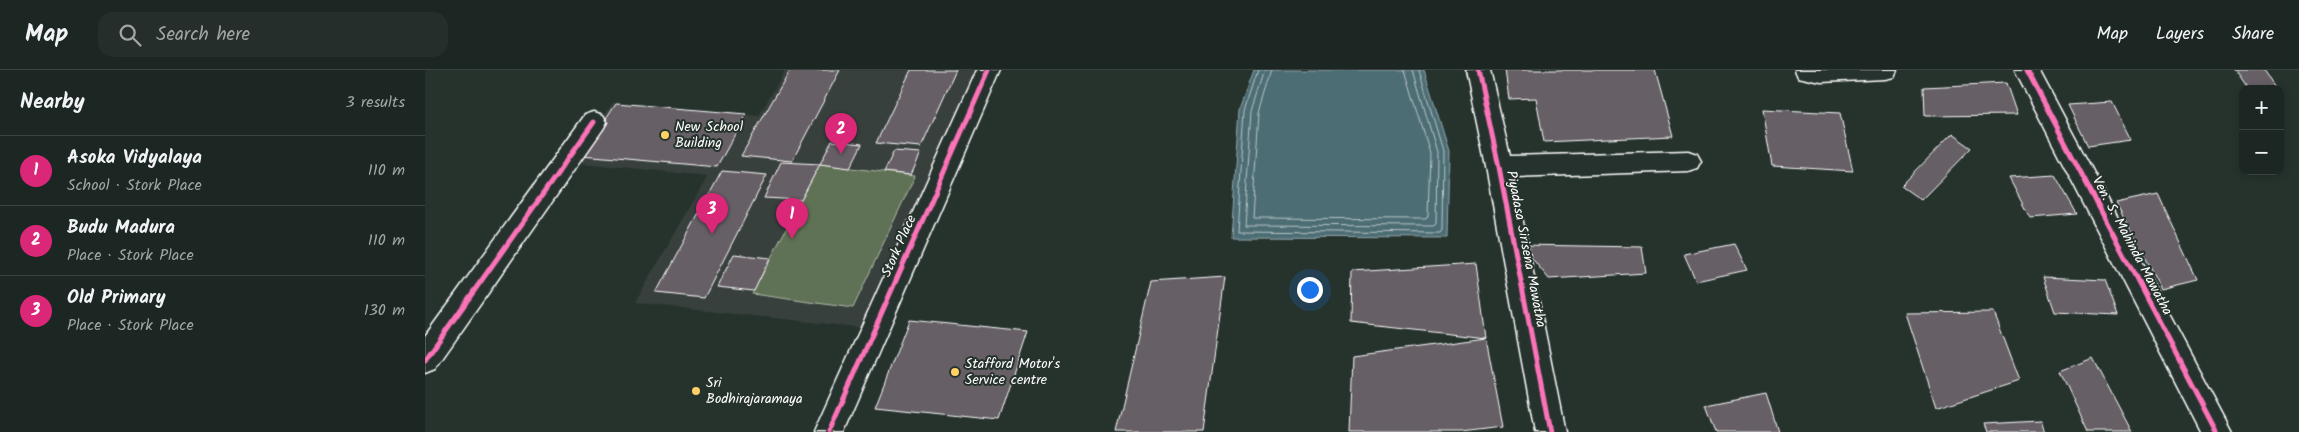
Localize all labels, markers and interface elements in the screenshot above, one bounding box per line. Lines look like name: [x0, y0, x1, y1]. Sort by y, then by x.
search box: [98, 12, 448, 57]
text: Map: [25, 15, 68, 54]
text: Search here: [156, 20, 250, 50]
text: Map: [2097, 20, 2128, 49]
text: Layers: [2156, 20, 2204, 49]
text: Share: [2232, 20, 2274, 49]
icon: search: [116, 21, 144, 49]
map controls: [2239, 85, 2284, 175]
button: +: [2239, 85, 2284, 130]
text: Nearby: [20, 86, 85, 119]
text: 3 results: [346, 90, 405, 115]
pin: 2: [825, 113, 857, 154]
place label: New School Building: [675, 116, 744, 154]
marker: New School Building: [659, 129, 671, 141]
button: −: [2239, 130, 2284, 175]
text: Asoka Vidyalaya: [67, 143, 202, 173]
text: 1: [34, 158, 38, 183]
text: 110 m: [368, 158, 405, 183]
street label: Piyadasa Sirisena Mawatha: [1500, 169, 1552, 329]
text: School · Stork Place: [67, 173, 202, 198]
street label: Ven. S. Mahinda Mawatha: [2086, 173, 2178, 319]
pin: 3: [696, 193, 728, 234]
pin: 1: [776, 198, 808, 239]
street label: Stork Place: [876, 211, 923, 281]
text: Budu Madura: [67, 213, 175, 243]
text: 2: [31, 228, 41, 253]
text: 110 m: [368, 228, 405, 253]
text: Place · Stork Place: [67, 243, 194, 268]
your location: [1297, 277, 1323, 303]
text: Old Primary: [67, 283, 166, 313]
text: 3: [32, 298, 40, 323]
text: 130 m: [364, 298, 405, 323]
text: Place · Stork Place: [67, 313, 194, 338]
place label: Stafford Motor's Service centre: [965, 353, 1060, 391]
marker: Stafford Motor's Service centre: [949, 366, 961, 378]
place label: Sri Bodhirajaramaya: [706, 372, 802, 410]
marker: Sri Bodhirajaramaya: [690, 385, 702, 397]

